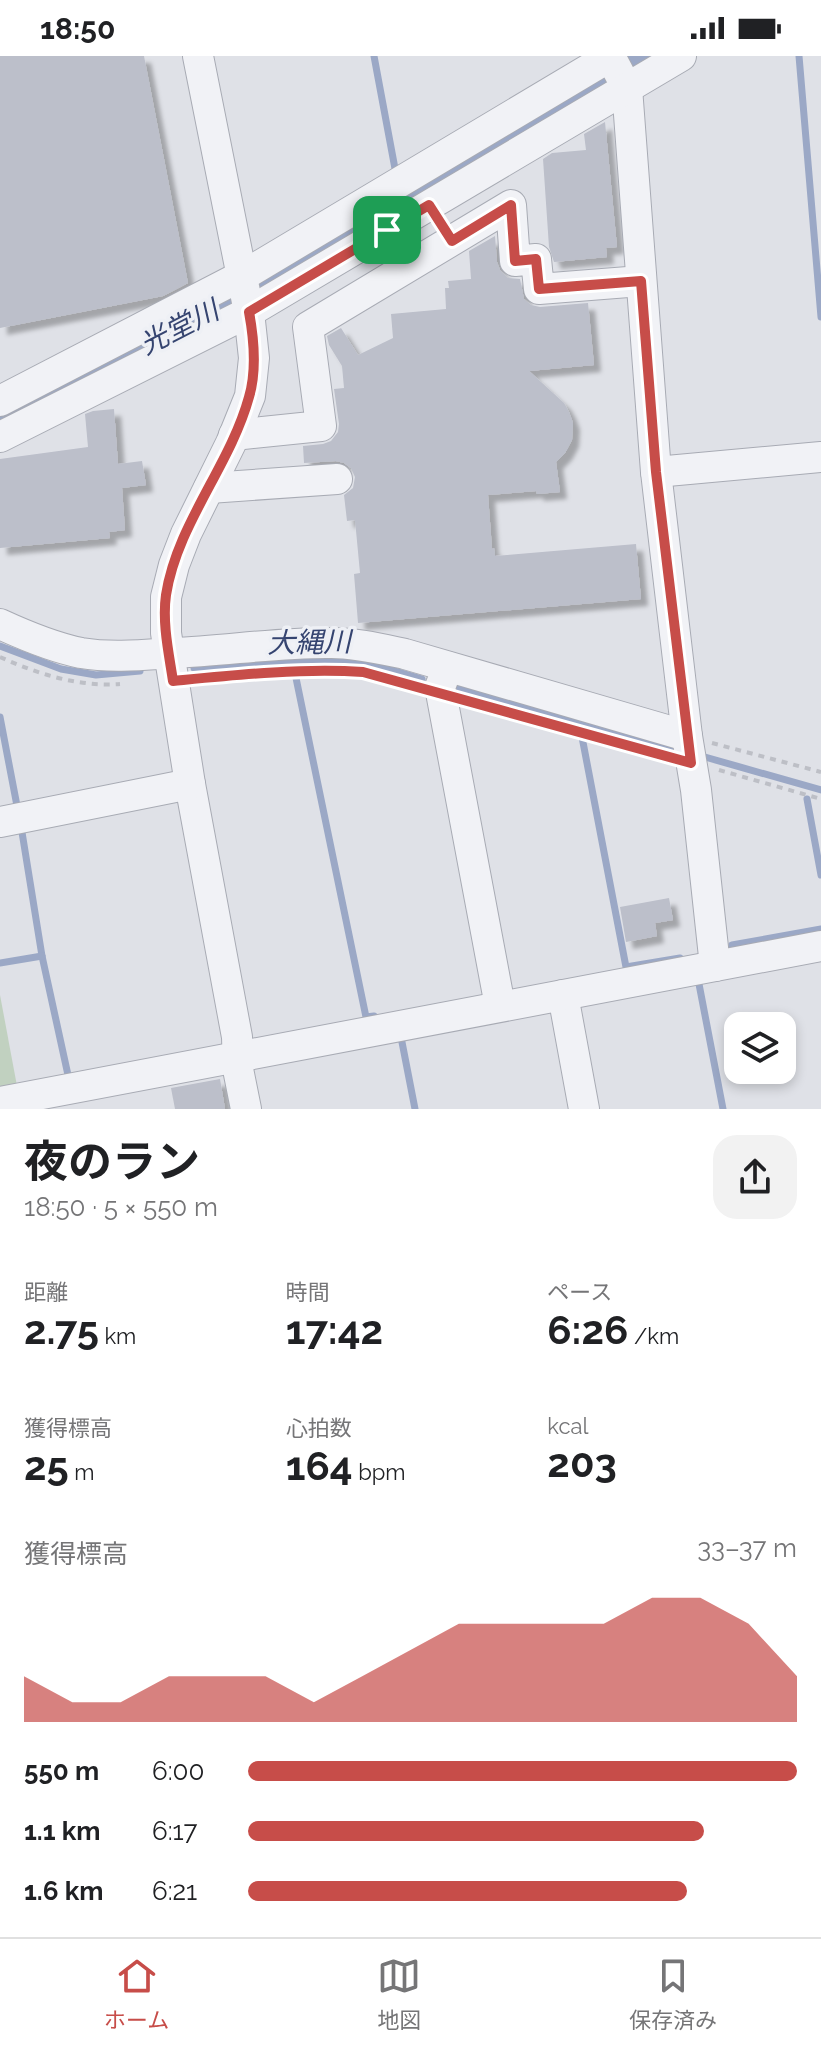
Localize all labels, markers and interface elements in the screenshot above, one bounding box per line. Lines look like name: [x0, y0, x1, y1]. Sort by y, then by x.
text: 18:50: [40, 11, 115, 46]
pin: [353, 196, 421, 264]
icon: arrive: [365, 208, 409, 252]
water label: 光堂川: [134, 292, 227, 361]
water label: 大縄川: [267, 625, 354, 660]
map controls: [724, 1012, 796, 1084]
button: layers: [724, 1012, 796, 1084]
button: share: [713, 1135, 797, 1219]
text: 夜のラン: [24, 1136, 200, 1187]
text: 18:50 · 5 × 550 m: [24, 1192, 218, 1222]
text: 距離: [24, 1279, 68, 1305]
text: 時間: [286, 1279, 330, 1305]
text: ペース: [547, 1279, 612, 1305]
text: 2.75: [24, 1306, 99, 1353]
text: 17:42: [286, 1306, 383, 1353]
text: 6:26: [547, 1306, 628, 1353]
text: km: [99, 1323, 136, 1349]
text: /km: [628, 1323, 679, 1349]
text: kcal: [547, 1413, 588, 1439]
text: 獲得標高: [24, 1415, 112, 1441]
text: 心拍数: [286, 1415, 352, 1441]
text: 203: [547, 1439, 617, 1486]
text: 25: [24, 1442, 69, 1489]
text: 164: [286, 1442, 353, 1489]
text: m: [69, 1459, 95, 1485]
text: bpm: [353, 1459, 406, 1485]
text: 33–37 m: [697, 1533, 797, 1563]
text: 獲得標高: [24, 1539, 128, 1569]
text: 550 m: [24, 1756, 99, 1786]
text: 6:00: [152, 1756, 204, 1786]
text: 1.1 km: [24, 1816, 101, 1846]
text: 6:17: [152, 1816, 197, 1846]
text: 1.6 km: [24, 1876, 103, 1906]
text: 6:21: [152, 1876, 197, 1906]
tab: ホーム: [104, 1954, 169, 2034]
tab: 地図: [377, 1954, 421, 2034]
tab: 保存済み: [629, 1954, 717, 2034]

